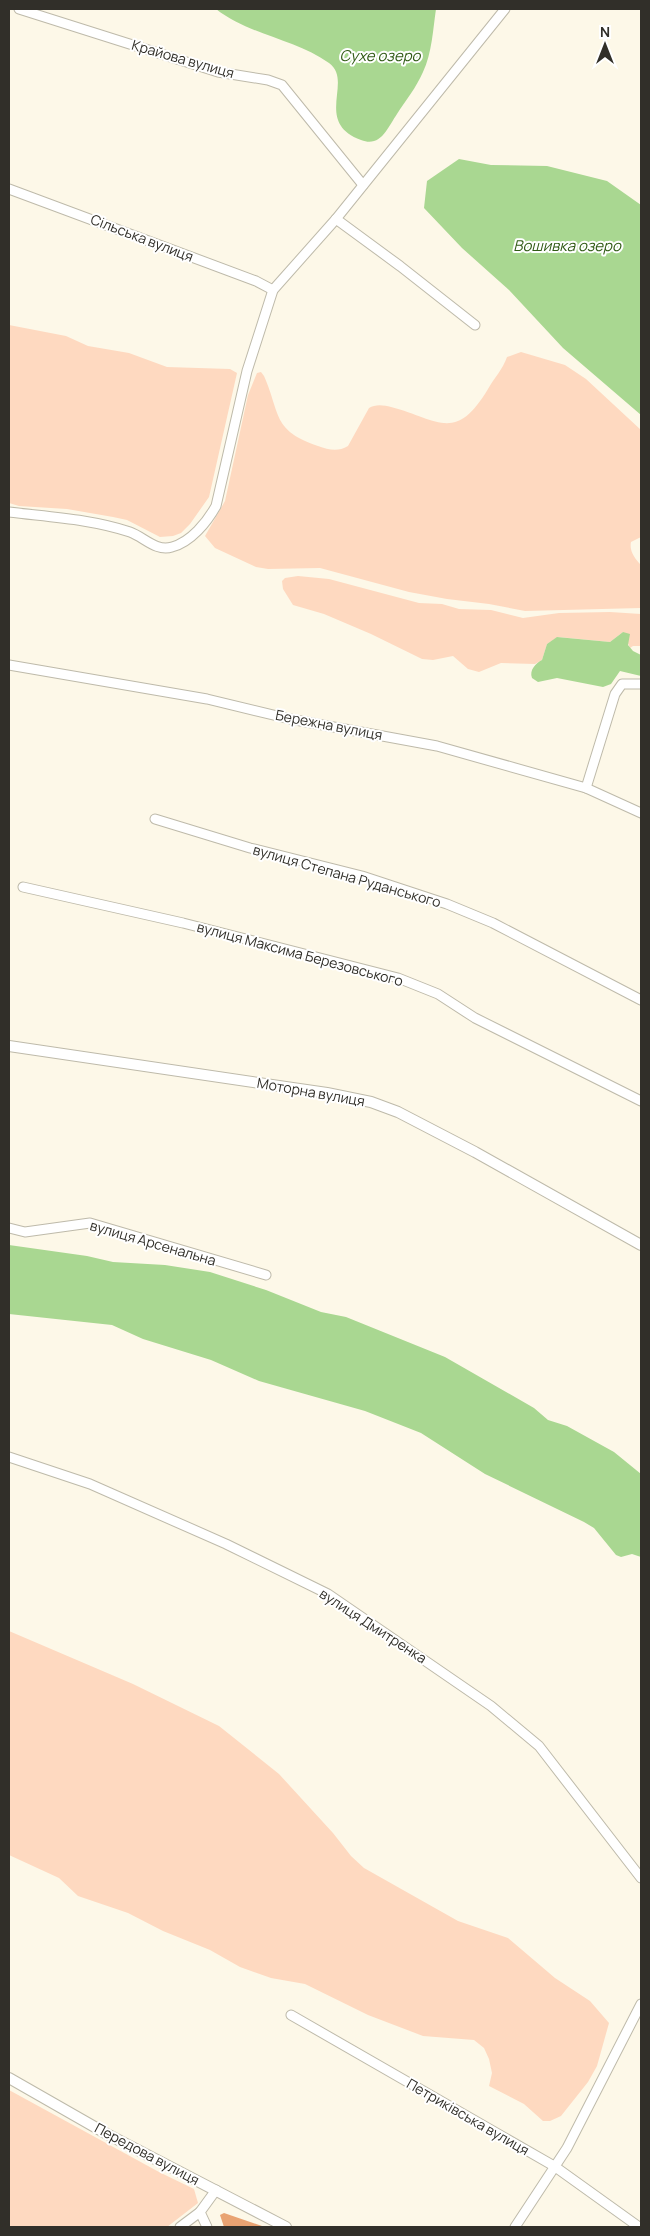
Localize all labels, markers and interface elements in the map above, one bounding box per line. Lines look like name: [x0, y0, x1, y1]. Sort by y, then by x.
north arrow: [580, 20, 630, 70]
text: N: [600, 22, 610, 41]
street label: Крайова вулиця: [130, 35, 237, 82]
water label: Сухе озеро: [340, 45, 422, 66]
street label: Сільська вулиця: [88, 209, 196, 266]
water label: Вошивка озеро: [513, 235, 622, 256]
street label: Бережна вулиця: [274, 705, 384, 744]
street label: вулиця Степана Руданського: [251, 840, 443, 911]
street label: вулиця Максима Березовського: [195, 917, 405, 990]
street label: Моторна вулиця: [256, 1073, 367, 1110]
street label: вулиця Арсенальна: [88, 1215, 218, 1270]
street label: вулиця Дмитренка: [316, 1584, 431, 1667]
street label: Петриківська вулиця: [403, 2074, 533, 2159]
street label: Передова вулиця: [92, 2118, 203, 2189]

